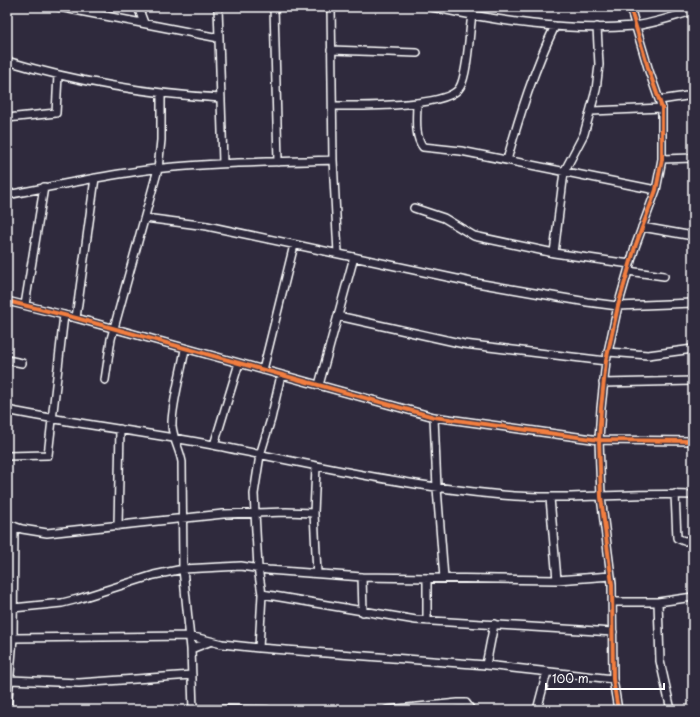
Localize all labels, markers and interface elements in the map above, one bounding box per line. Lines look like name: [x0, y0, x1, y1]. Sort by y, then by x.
scale bar: [546, 665, 664, 691]
text: 100 m: [552, 669, 589, 687]

